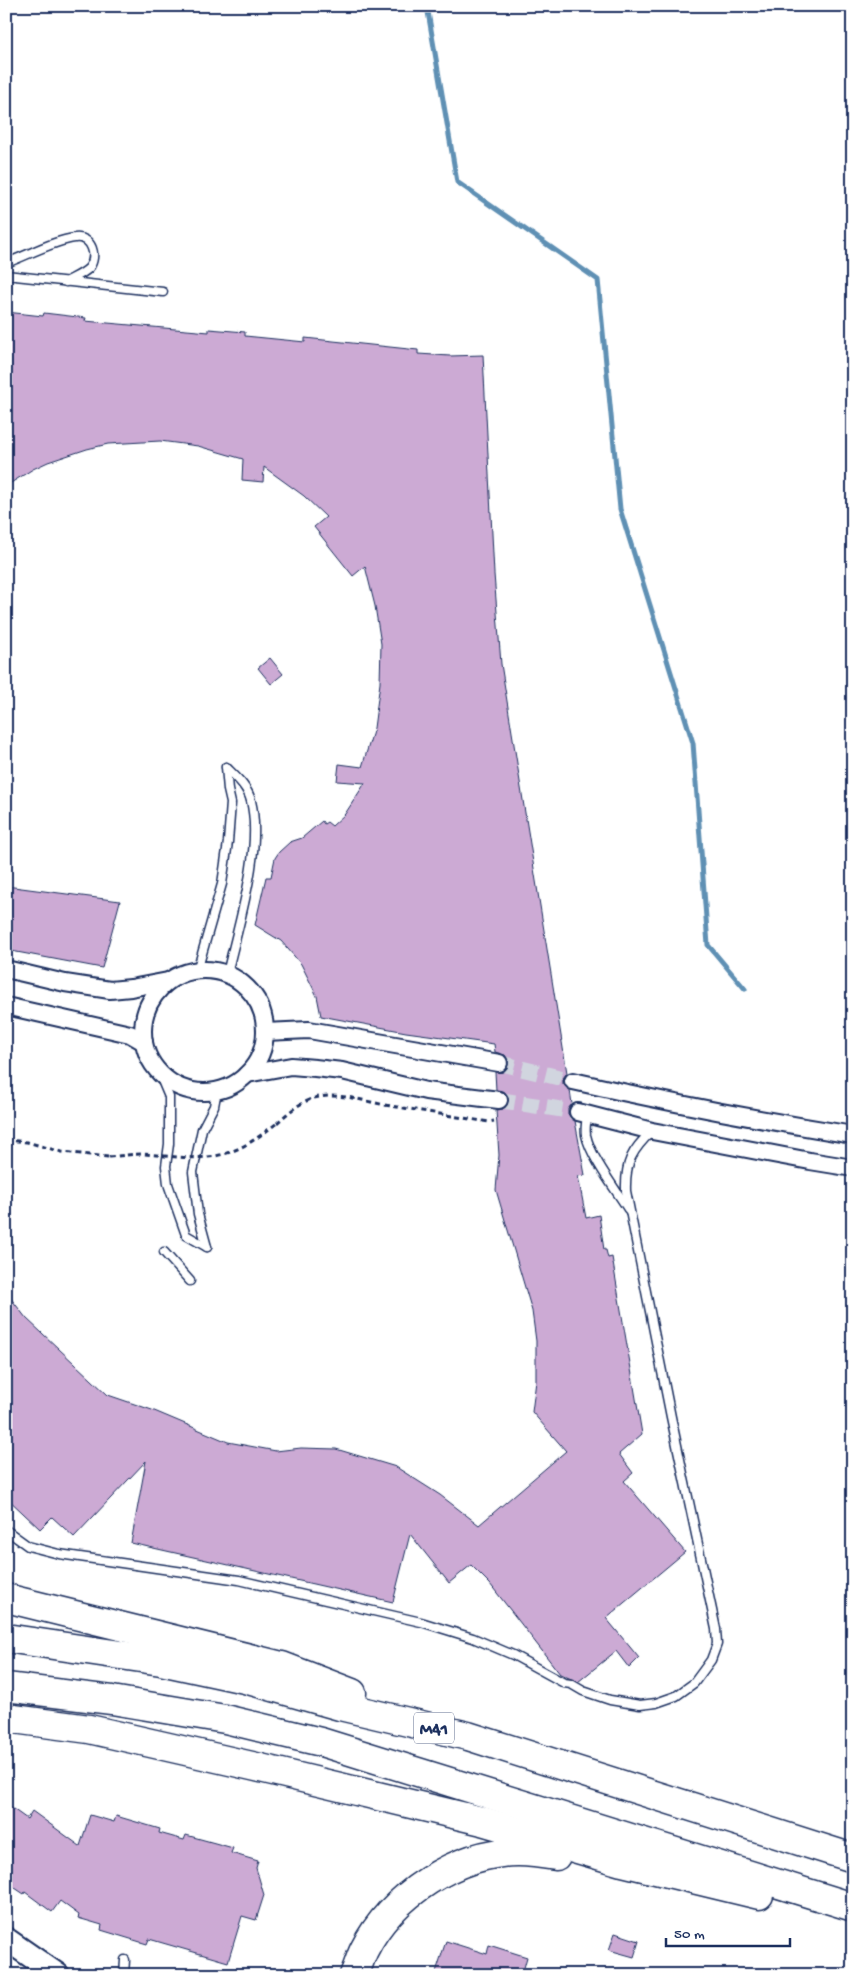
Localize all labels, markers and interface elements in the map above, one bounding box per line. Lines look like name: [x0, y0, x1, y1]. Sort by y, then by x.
road number: M41: [414, 1712, 454, 1744]
scale bar: [666, 1916, 790, 1948]
text: 50 m: [674, 1926, 705, 1944]

